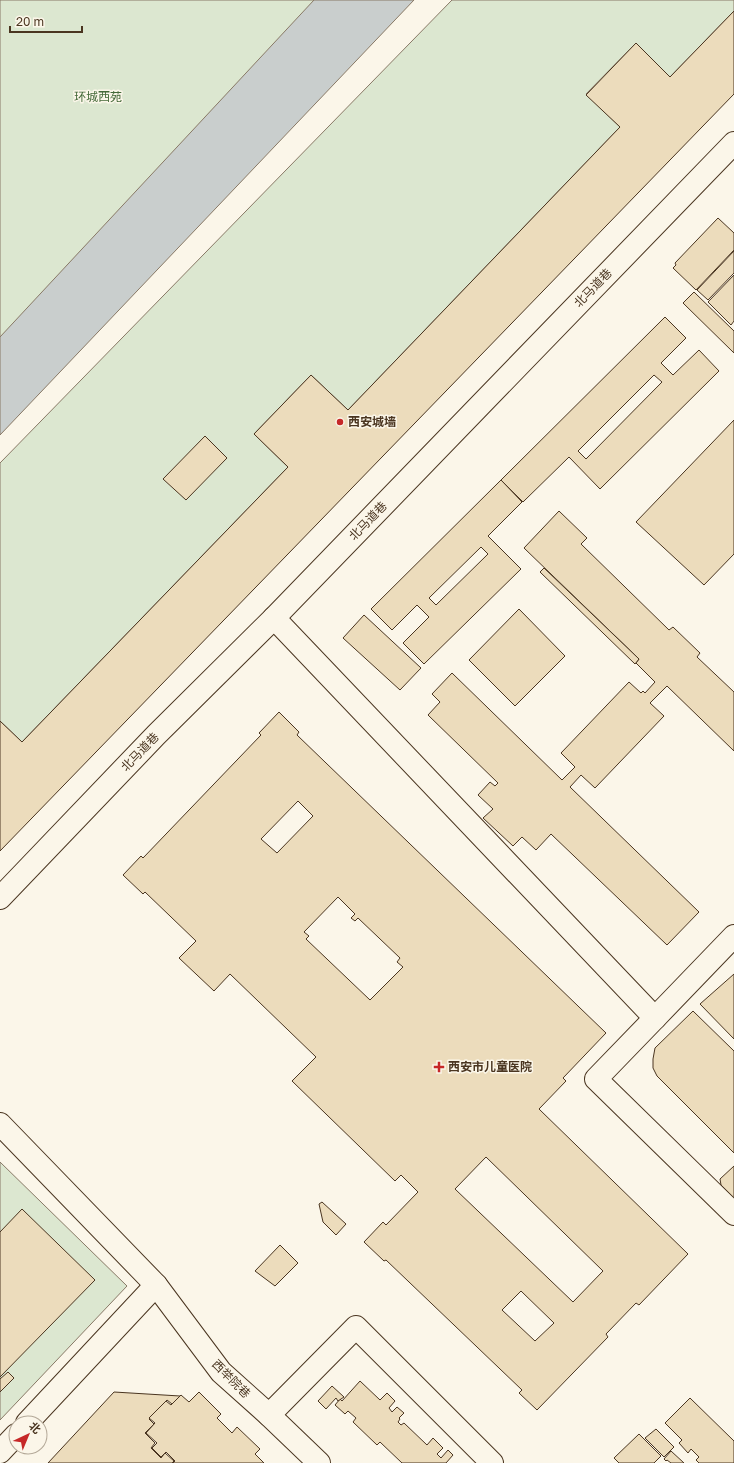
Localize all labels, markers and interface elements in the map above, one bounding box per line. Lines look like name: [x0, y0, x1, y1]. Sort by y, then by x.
scale bar: [10, 8, 82, 34]
text: 20 m: [16, 14, 44, 29]
park label: 环城西苑: [74, 89, 122, 104]
street label: 北马道巷: [571, 265, 615, 310]
place label: 西安城墙: [348, 414, 396, 429]
marker: 西安城墙: [335, 417, 345, 427]
street label: 北马道巷: [346, 498, 390, 543]
street label: 北马道巷: [118, 729, 162, 774]
place label: 西安市儿童医院: [448, 1059, 532, 1074]
marker: 西安市儿童医院: [433, 1061, 445, 1073]
street label: 西举院巷: [209, 1356, 254, 1401]
north arrow: [8, 1415, 48, 1455]
text: 北: [27, 1419, 44, 1436]

